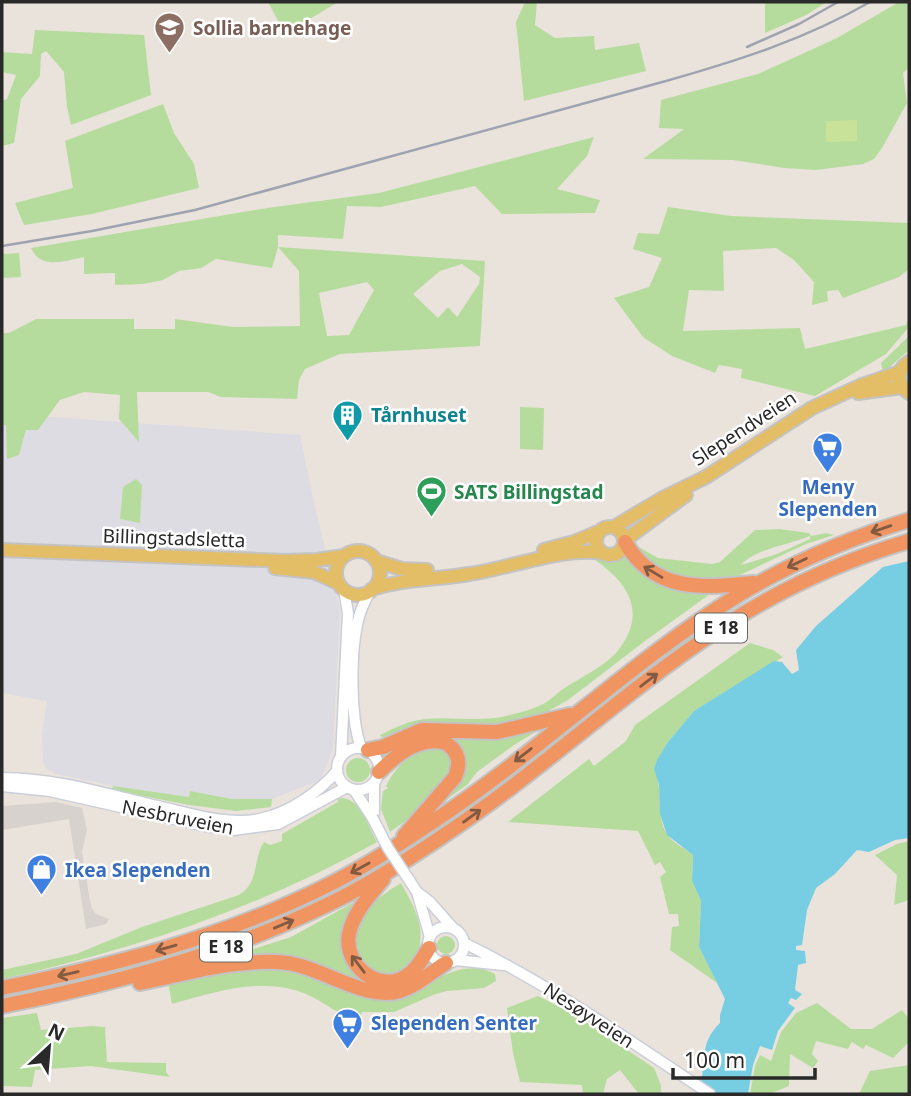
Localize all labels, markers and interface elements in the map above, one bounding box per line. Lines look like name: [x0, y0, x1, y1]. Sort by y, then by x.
school or university icon: Sollia barnehage: [153, 11, 187, 55]
place label: Sollia barnehage: [193, 15, 351, 41]
street label: Slependveien: [687, 385, 801, 471]
building icon: Tårnhuset: [331, 398, 365, 442]
place label: Tårnhuset: [371, 402, 467, 428]
supermarket icon: Meny Slependen: [811, 431, 845, 475]
place label: Meny Slependen: [779, 474, 877, 522]
sports icon: SATS Billingstad: [414, 475, 448, 519]
place label: SATS Billingstad: [454, 479, 604, 505]
street label: Billingstadsletta: [102, 523, 246, 553]
one-way arrow: [871, 524, 893, 536]
one-way arrow: [787, 557, 808, 571]
one-way arrow: [643, 564, 663, 578]
road number: E 18: [695, 614, 747, 642]
one-way arrow: [639, 672, 657, 687]
one-way arrow: [514, 748, 532, 763]
street label: Nesbruveien: [120, 793, 236, 841]
one-way arrow: [462, 808, 481, 823]
shop icon: Ikea Slependen: [25, 853, 59, 897]
place label: Ikea Slependen: [65, 857, 211, 883]
one-way arrow: [350, 861, 370, 875]
one-way arrow: [273, 917, 294, 930]
road number: E 18: [200, 932, 252, 962]
one-way arrow: [155, 942, 177, 955]
one-way arrow: [350, 956, 365, 974]
one-way arrow: [57, 967, 80, 981]
street label: Nesøyveien: [539, 976, 639, 1054]
supermarket icon: Slependen Senter: [331, 1006, 365, 1050]
place label: Slependen Senter: [371, 1010, 538, 1036]
north arrow: [14, 1012, 84, 1082]
text: N: [44, 1017, 69, 1047]
scale bar: [673, 1036, 815, 1080]
text: 100 m: [684, 1046, 745, 1074]

